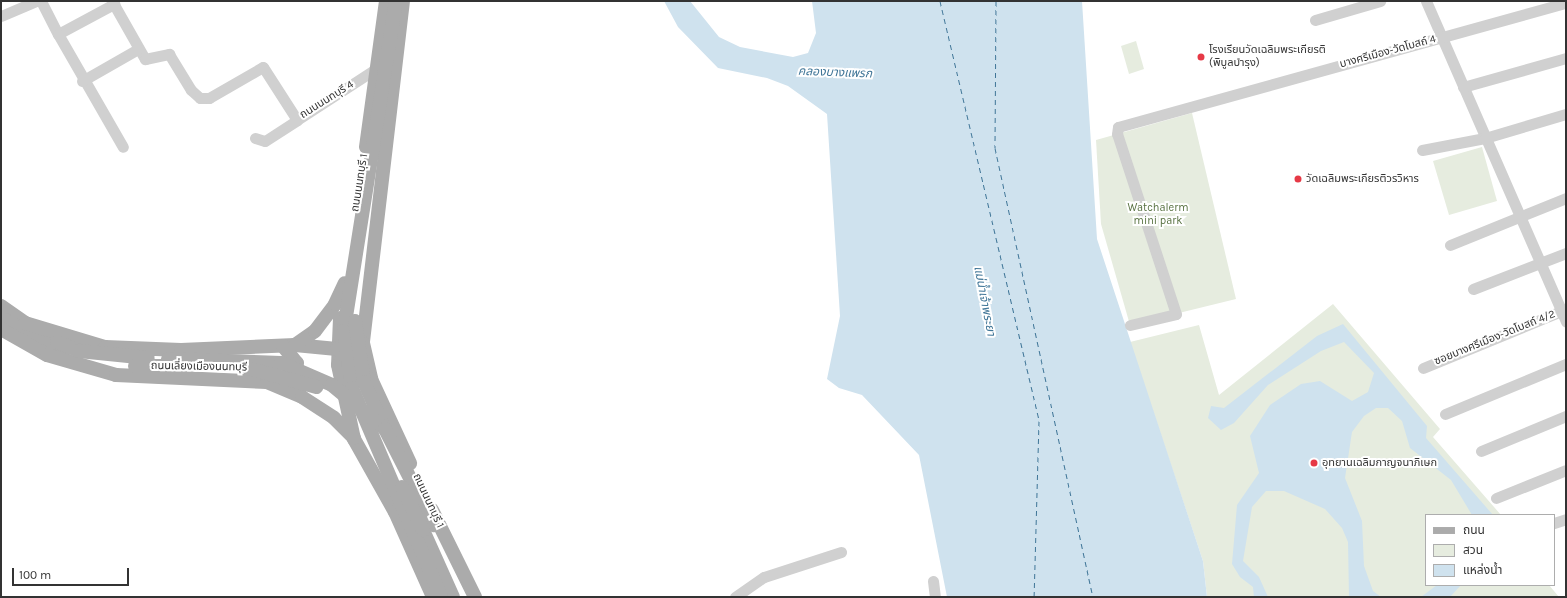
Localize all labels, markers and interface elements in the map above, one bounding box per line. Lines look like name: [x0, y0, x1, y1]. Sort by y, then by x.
street label: บางศรีเมือง-วัดโบสถ์ 4: [1338, 33, 1438, 71]
place label: โรงเรียนวัดเฉลิมพระเกียรติ (พิบูลบำรุง): [1209, 44, 1326, 70]
marker: โรงเรียนวัดเฉลิมพระเกียรติ (พิบูลบำรุง): [1196, 52, 1206, 62]
water label: คลองบางแพรก: [798, 65, 872, 81]
street label: ถนนนนทบุรี 4: [298, 78, 356, 122]
street label: ถนนนนทบุรี 1: [349, 153, 371, 213]
place label: วัดเฉลิมพระเกียรติวรวิหาร: [1306, 172, 1419, 186]
marker: วัดเฉลิมพระเกียรติวรวิหาร: [1293, 174, 1303, 184]
park label: Watchalerm mini park: [1127, 202, 1189, 228]
water label: แม่น้ำเจ้าพระยา: [970, 265, 998, 337]
street label: ซอยบางศรีเมือง-วัดโบสถ์ 4/2: [1433, 308, 1557, 368]
street label: ถนนเลี่ยงเมืองนนทบุรี: [151, 360, 247, 374]
place label: อุทยานเฉลิมกาญจนาภิเษก: [1322, 456, 1437, 470]
marker: อุทยานเฉลิมกาญจนาภิเษก: [1309, 458, 1319, 468]
street label: ถนนนนทบุรี 1: [410, 472, 446, 530]
legend: [1425, 514, 1555, 586]
text: ถนน: [1463, 523, 1485, 537]
text: สวน: [1463, 543, 1483, 557]
scale bar: [14, 560, 131, 586]
text: แหล่งน้ำ: [1463, 563, 1502, 577]
text: 100 m: [19, 568, 51, 582]

